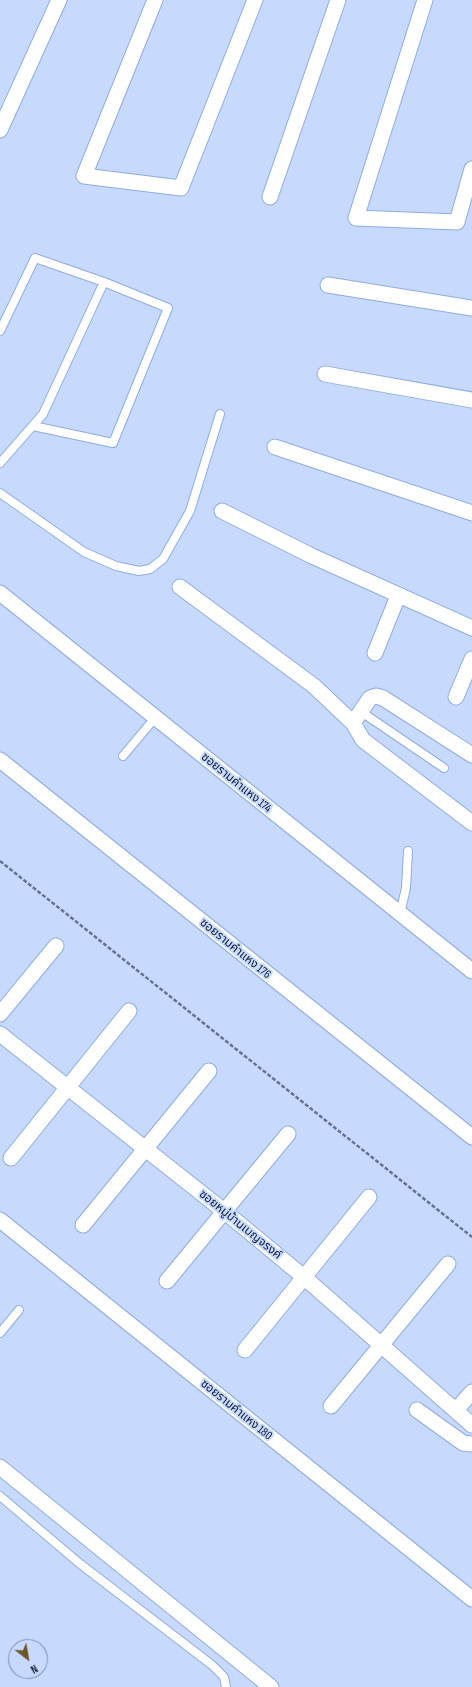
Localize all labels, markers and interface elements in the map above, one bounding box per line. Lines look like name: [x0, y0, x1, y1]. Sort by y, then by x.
street label: ซอยรามคำแหง 174: [198, 750, 274, 816]
street label: ซอยรามคำแหง 176: [196, 916, 274, 982]
street label: ซอยหมู่บ้านเบญจรงค์: [196, 1187, 284, 1263]
street label: ซอยรามคำแหง 180: [197, 1377, 275, 1443]
north arrow: [8, 1639, 48, 1679]
text: N: [28, 1662, 40, 1676]

